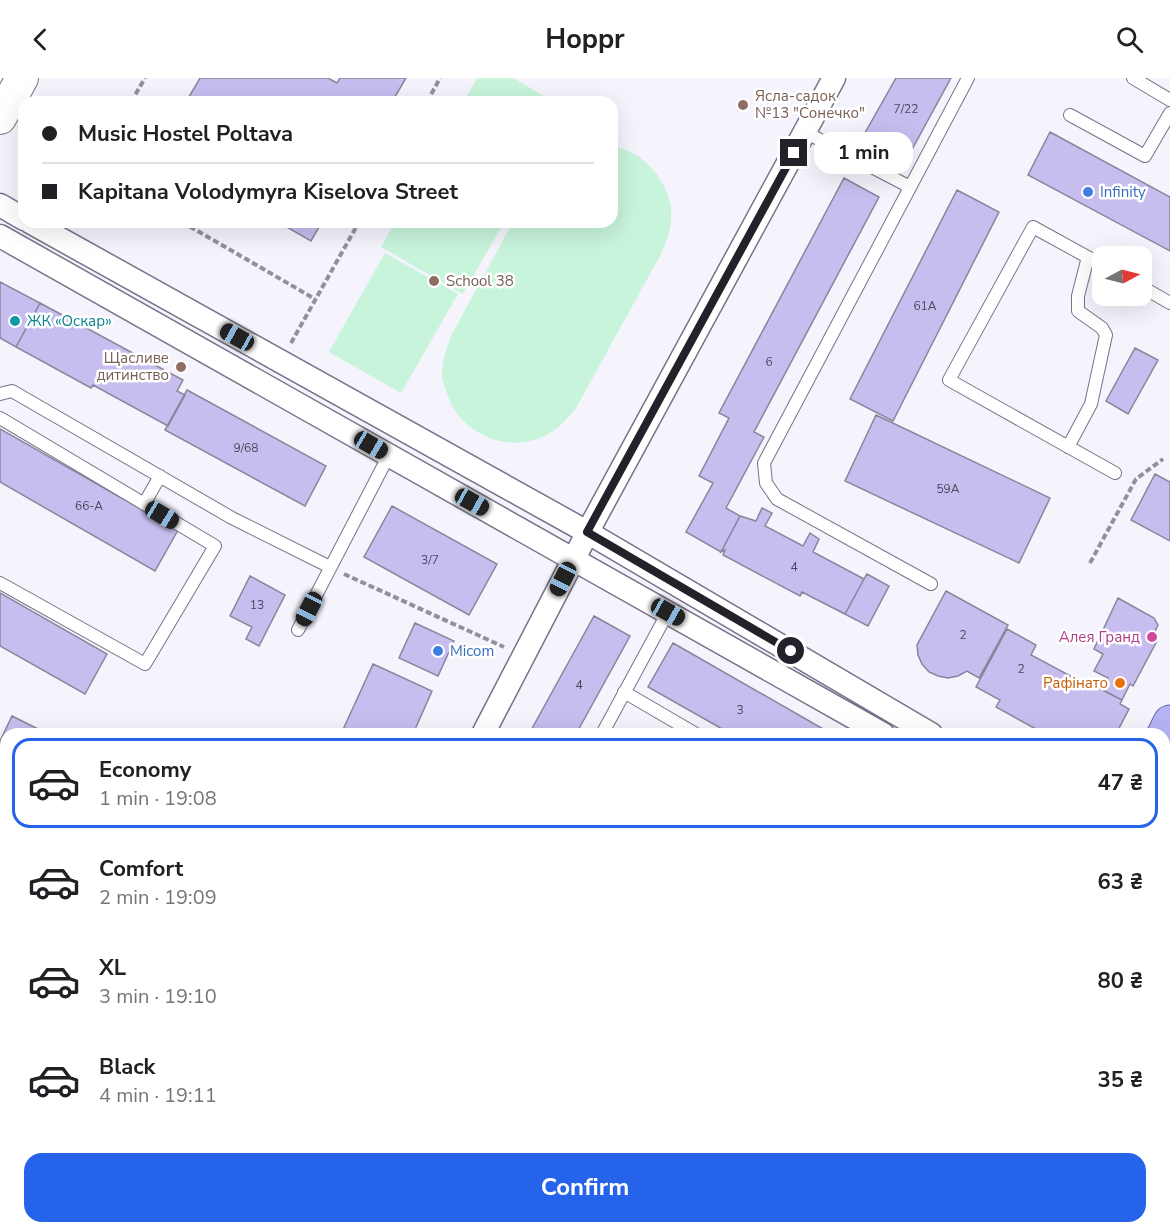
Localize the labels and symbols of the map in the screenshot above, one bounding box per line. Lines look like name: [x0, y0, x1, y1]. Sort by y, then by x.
place label: Ясла-садок №13 "Сонечко": [755, 86, 865, 123]
marker: Ясла-садок №13 "Сонечко": [736, 98, 750, 112]
house number: 7/22: [894, 101, 919, 117]
callout: 1 min: [815, 132, 914, 174]
route end: [780, 139, 807, 166]
place label: Infinity: [1100, 182, 1146, 202]
marker: Infinity: [1081, 185, 1095, 199]
north arrow: [1092, 246, 1152, 306]
place label: School 38: [446, 271, 514, 291]
marker: School 38: [427, 274, 441, 288]
house number: 61А: [913, 298, 937, 314]
place label: ЖК «Оскар»: [27, 311, 112, 331]
marker: ЖК «Оскар»: [8, 314, 22, 328]
car: [217, 320, 257, 354]
place label: Щасливе дитинство: [97, 348, 169, 385]
house number: 6: [765, 354, 773, 370]
marker: Щасливе дитинство: [174, 360, 188, 374]
car: [351, 428, 391, 462]
house number: 9/68: [234, 440, 259, 456]
house number: 59А: [936, 481, 960, 497]
car: [452, 485, 492, 519]
house number: 66-А: [75, 498, 103, 514]
car: [142, 498, 182, 532]
house number: 3/7: [421, 552, 439, 568]
car: [547, 559, 579, 599]
house number: 4: [790, 559, 798, 575]
car: [293, 589, 325, 629]
car: [648, 595, 688, 629]
house number: 13: [250, 597, 264, 613]
house number: 2: [959, 627, 967, 643]
place label: Алея Гранд: [1059, 627, 1140, 647]
marker: Алея Гранд: [1145, 630, 1159, 644]
route start: [777, 637, 804, 664]
place label: Micom: [450, 641, 494, 661]
marker: Micom: [431, 644, 445, 658]
house number: 2: [1017, 661, 1025, 677]
place label: Рафінато: [1043, 673, 1108, 693]
marker: Рафінато: [1113, 676, 1127, 690]
house number: 4: [575, 677, 583, 693]
house number: 3: [736, 702, 744, 718]

